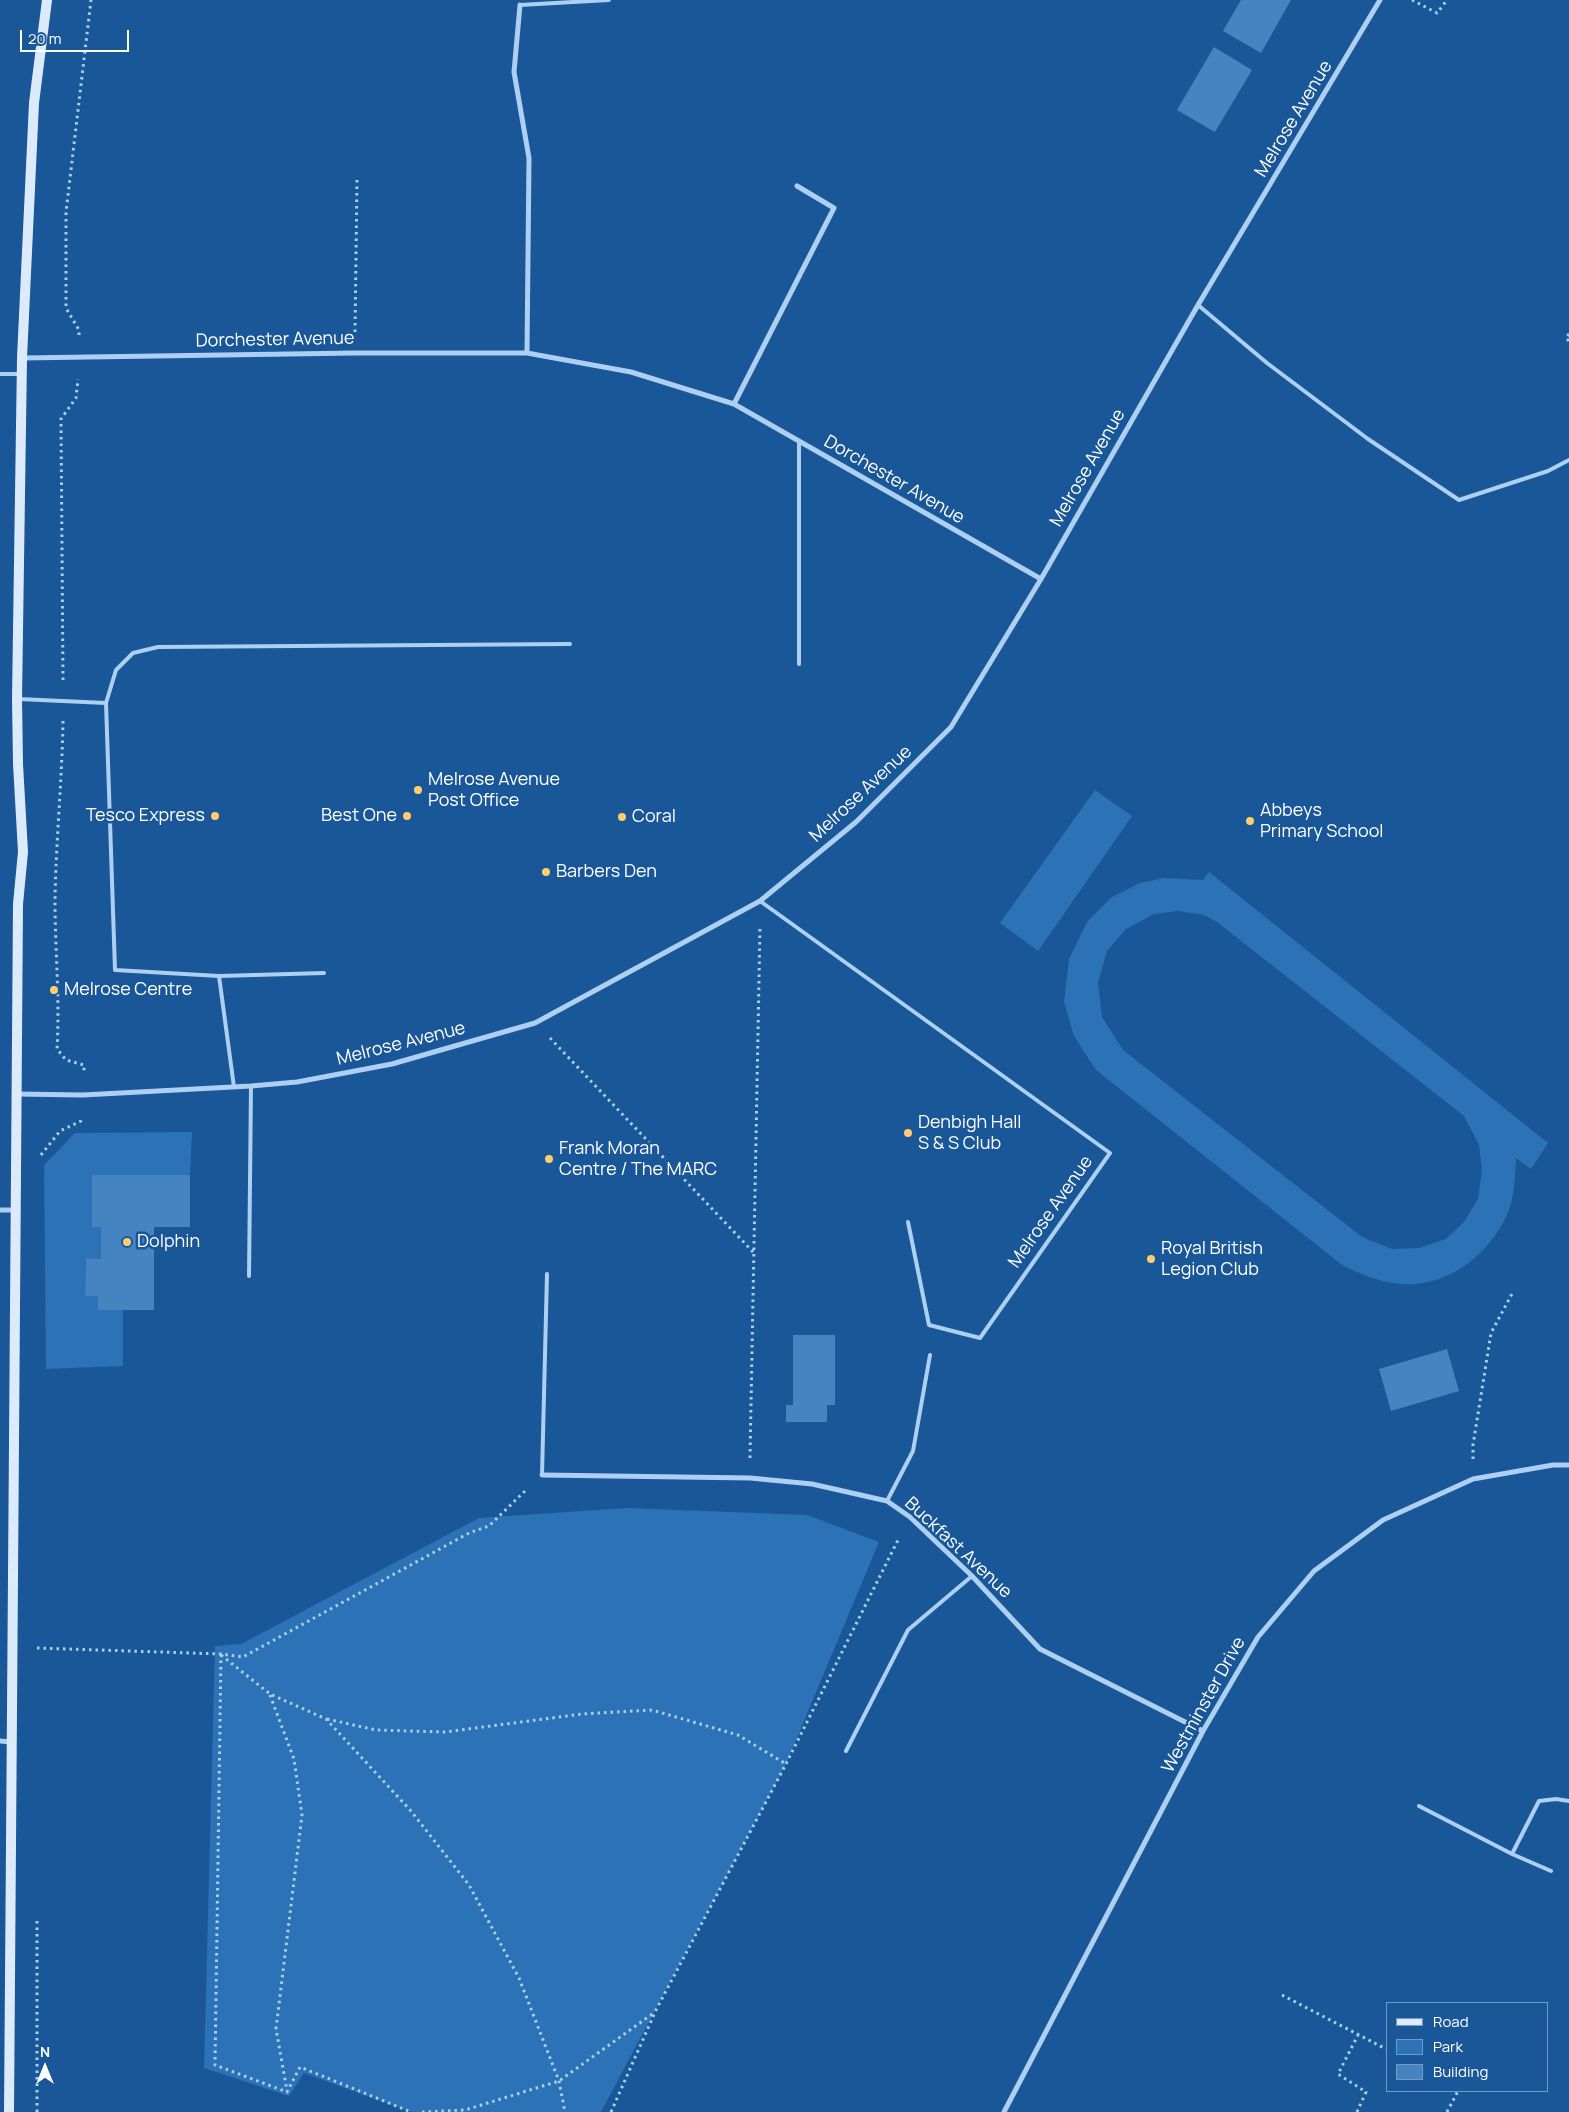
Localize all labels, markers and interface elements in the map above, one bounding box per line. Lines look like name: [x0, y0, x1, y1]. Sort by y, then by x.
scale bar: [22, 20, 131, 52]
text: 20 m: [28, 28, 61, 49]
street label: Melrose Avenue: [1251, 57, 1337, 181]
street label: Dorchester Avenue: [195, 328, 355, 352]
street label: Melrose Avenue: [1046, 405, 1130, 531]
street label: Dorchester Avenue: [820, 431, 968, 529]
street label: Melrose Avenue: [805, 741, 917, 847]
place label: Melrose Avenue Post Office: [428, 769, 560, 812]
marker: Melrose Avenue Post Office: [412, 784, 424, 796]
place label: Abbeys Primary School: [1260, 800, 1384, 842]
place label: Tesco Express: [86, 805, 205, 827]
place label: Best One: [321, 805, 397, 827]
place label: Coral: [632, 806, 676, 828]
marker: Tesco Express: [209, 810, 221, 822]
marker: Best One: [401, 810, 413, 822]
marker: Coral: [616, 811, 628, 823]
marker: Abbeys Primary School: [1244, 815, 1256, 827]
place label: Barbers Den: [556, 861, 657, 883]
marker: Barbers Den: [540, 866, 552, 878]
place label: Melrose Centre: [64, 979, 192, 1001]
marker: Melrose Centre: [48, 984, 60, 996]
street label: Melrose Avenue: [334, 1018, 468, 1070]
place label: Denbigh Hall S & S Club: [918, 1112, 1022, 1154]
marker: Denbigh Hall S & S Club: [902, 1127, 914, 1139]
place label: Frank Moran Centre / The MARC: [559, 1138, 717, 1180]
street label: Melrose Avenue: [1004, 1152, 1098, 1272]
marker: Frank Moran Centre / The MARC: [543, 1153, 555, 1165]
place label: Dolphin: [137, 1231, 200, 1253]
marker: Dolphin: [121, 1236, 133, 1248]
place label: Royal British Legion Club: [1161, 1238, 1263, 1280]
marker: Royal British Legion Club: [1145, 1253, 1157, 1265]
street label: Buckfast Avenue: [900, 1493, 1016, 1603]
street label: Westminster Drive: [1158, 1633, 1250, 1777]
legend: [1386, 2002, 1549, 2092]
text: Road: [1433, 2011, 1469, 2032]
text: Park: [1433, 2036, 1463, 2057]
north arrow: [20, 2042, 70, 2092]
text: N: [40, 2042, 50, 2061]
text: Building: [1433, 2061, 1488, 2082]

